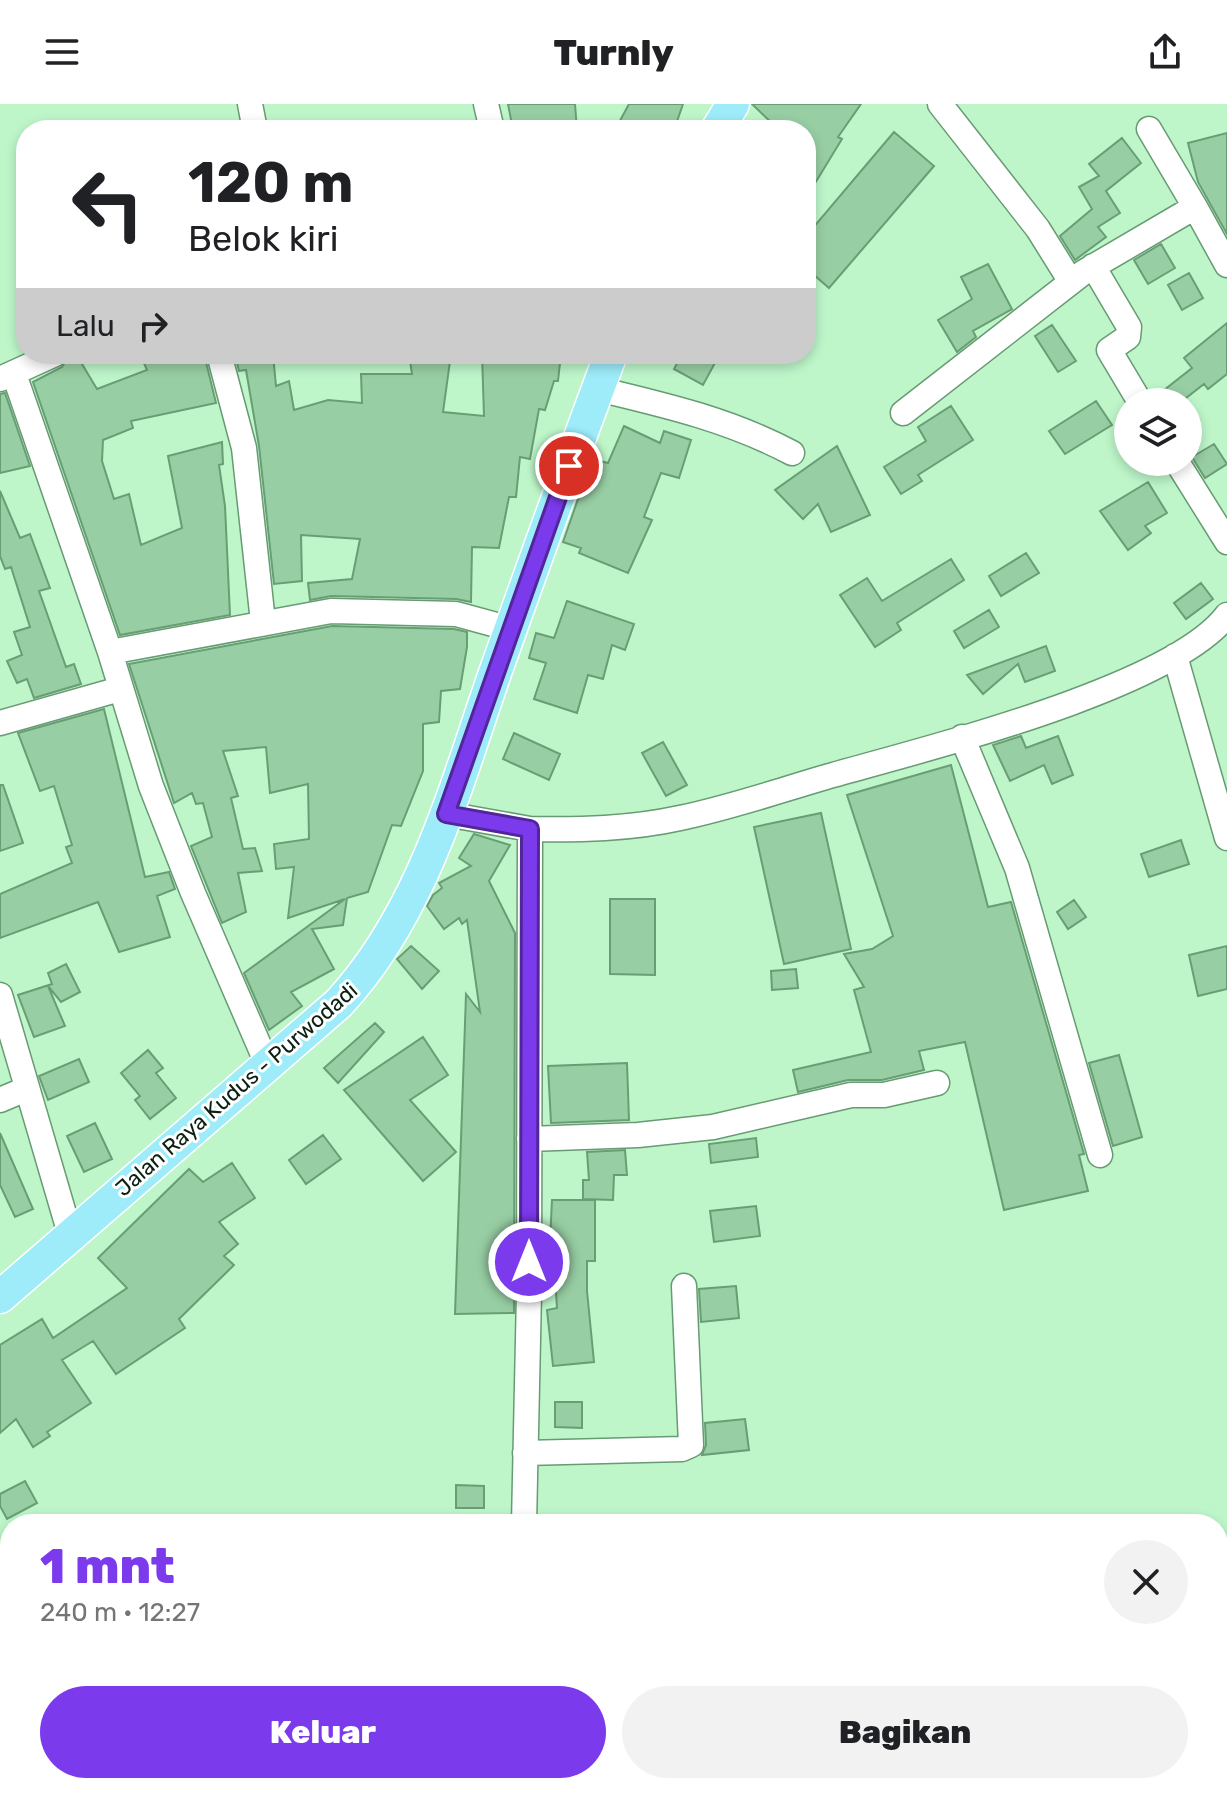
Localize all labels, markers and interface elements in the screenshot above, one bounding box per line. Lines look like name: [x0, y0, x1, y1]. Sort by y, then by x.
icon: menu: [40, 30, 84, 74]
icon: share: [1143, 30, 1187, 74]
text: Turnly: [553, 31, 674, 74]
text: 120 m: [188, 150, 354, 216]
icon: left: [56, 152, 160, 256]
text: Belok kiri: [188, 217, 338, 260]
icon: right: [131, 304, 175, 348]
text: Lalu: [56, 308, 115, 344]
map controls: [1114, 388, 1202, 476]
button: layers: [1114, 388, 1202, 476]
pin: [535, 432, 603, 500]
icon: arrive: [547, 444, 591, 488]
street label: Jalan Raya Kudus - Purwodadi: [110, 977, 363, 1202]
position arrow: [487, 1220, 571, 1304]
text: 1 mnt: [40, 1538, 175, 1595]
button: close: [1104, 1540, 1188, 1624]
text: 240 m · 12:27: [40, 1597, 200, 1628]
button: Keluar: [40, 1686, 606, 1778]
button: Bagikan: [622, 1686, 1188, 1778]

